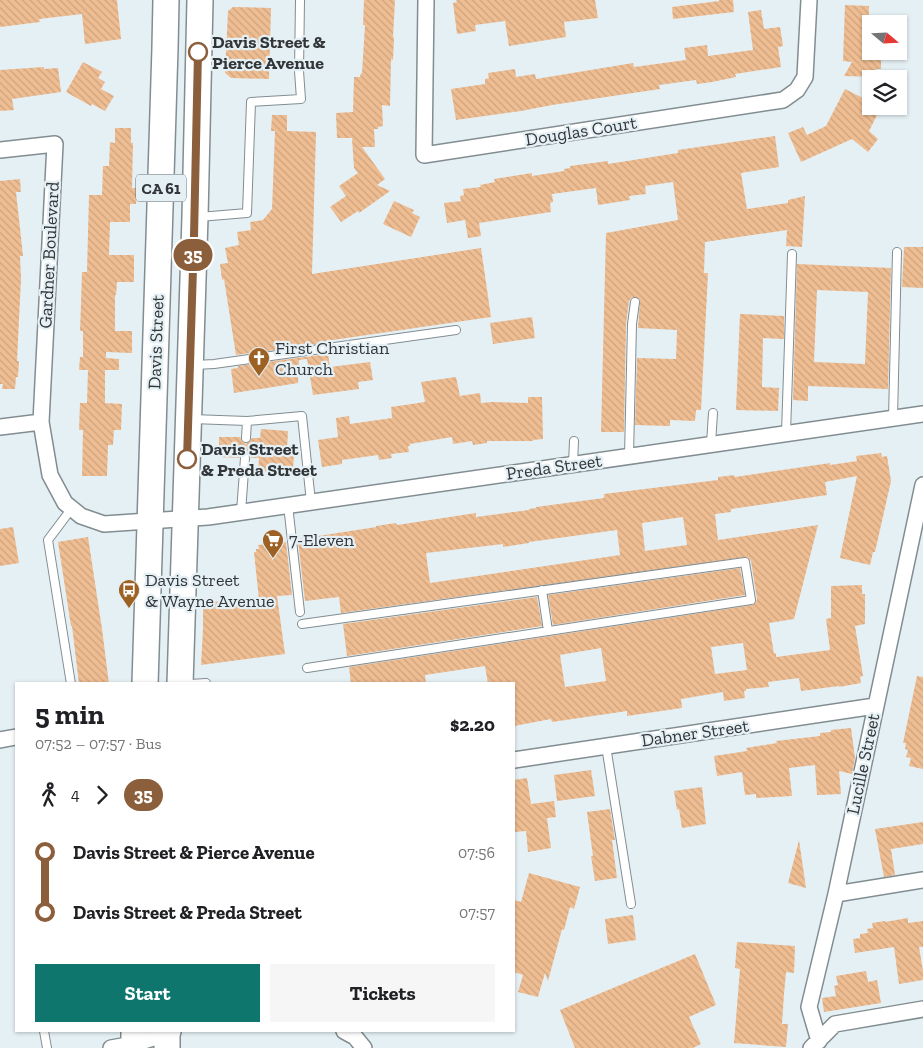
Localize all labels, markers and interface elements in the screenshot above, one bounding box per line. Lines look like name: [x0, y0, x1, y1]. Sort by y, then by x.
north arrow: [862, 15, 908, 60]
map controls: [862, 15, 907, 115]
place label: Davis Street & Pierce Avenue: [212, 31, 326, 74]
marker: Davis Street & Pierce Avenue: [188, 42, 208, 62]
button: layers: [862, 70, 907, 115]
street label: Douglas Court: [524, 111, 639, 151]
road number: CA 61: [136, 174, 186, 202]
street label: Gardner Boulevard: [34, 181, 64, 329]
line badge: 35: [170, 239, 216, 271]
text: 35: [184, 244, 203, 266]
street label: Davis Street: [143, 294, 169, 390]
place label: First Christian Church: [275, 337, 390, 380]
church icon: First Christian Church: [247, 346, 271, 377]
place label: Davis Street & Preda Street: [201, 438, 318, 481]
marker: Davis Street & Preda Street: [177, 449, 197, 469]
street label: Preda Street: [505, 449, 604, 485]
supermarket icon: 7-Eleven: [261, 528, 285, 559]
place label: 7-Eleven: [289, 529, 355, 551]
place label: Davis Street & Wayne Avenue: [145, 569, 275, 612]
bus stop icon: Davis Street & Wayne Avenue: [117, 578, 141, 609]
text: 5 min: [35, 698, 104, 731]
street label: Lucille Street: [842, 711, 884, 817]
text: $2.20: [450, 713, 495, 736]
street label: Dabner Street: [640, 715, 751, 751]
text: 07:52 – 07:57 · Bus: [35, 734, 161, 753]
icon: walk: [35, 781, 63, 809]
icon: forward: [88, 781, 116, 809]
text: 35: [134, 784, 153, 806]
text: 4: [71, 785, 80, 804]
text: Davis Street & Pierce Avenue: [73, 841, 315, 864]
text: 07:56: [458, 843, 495, 862]
text: Davis Street & Preda Street: [73, 901, 302, 924]
text: 07:57: [459, 903, 495, 922]
button: Start: [35, 964, 260, 1022]
button: Tickets: [270, 964, 495, 1022]

